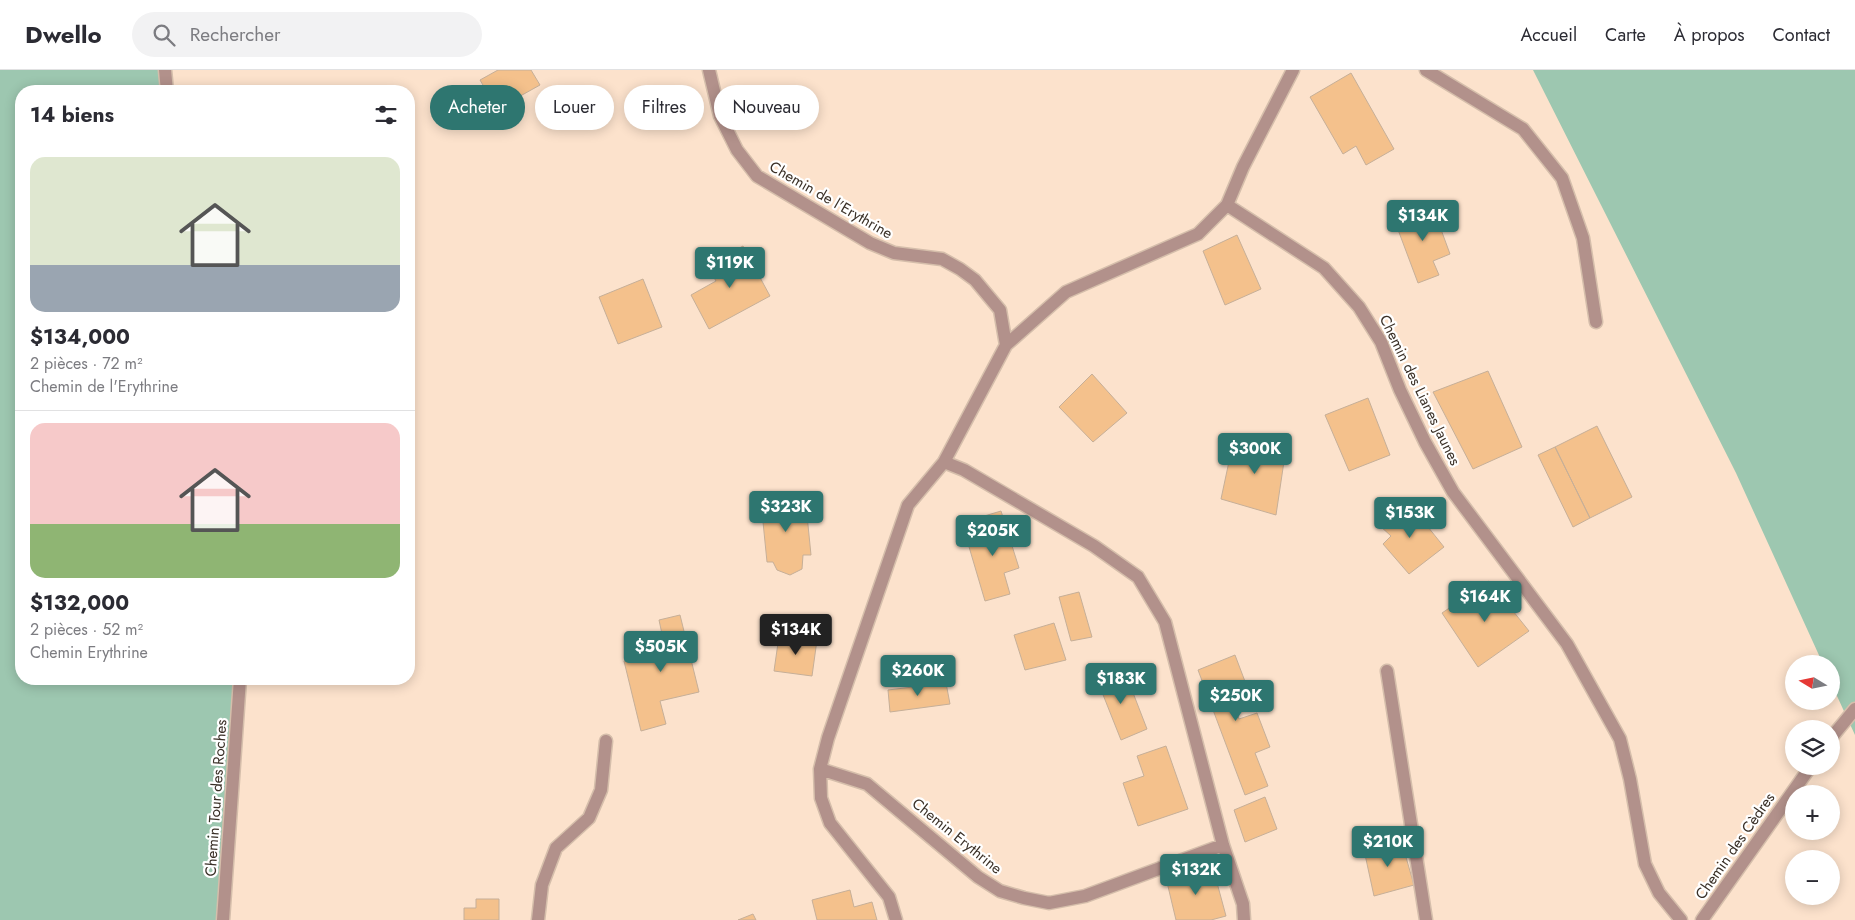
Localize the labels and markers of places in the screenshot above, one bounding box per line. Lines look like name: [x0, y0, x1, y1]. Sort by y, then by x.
pin: $134K: [1388, 200, 1458, 242]
pin: $119K: [695, 246, 765, 289]
pin: $300K: [1220, 432, 1290, 475]
pin: $323K: [751, 490, 821, 533]
pin: $153K: [1375, 496, 1445, 539]
pin: $205K: [958, 514, 1028, 557]
pin: $164K: [1450, 580, 1520, 623]
pin: $134K: [761, 614, 831, 656]
pin: $505K: [626, 630, 696, 673]
pin: $260K: [883, 654, 953, 697]
pin: $183K: [1086, 662, 1156, 705]
pin: $250K: [1201, 680, 1271, 722]
pin: $210K: [1353, 826, 1423, 868]
pin: $132K: [1161, 854, 1231, 896]

